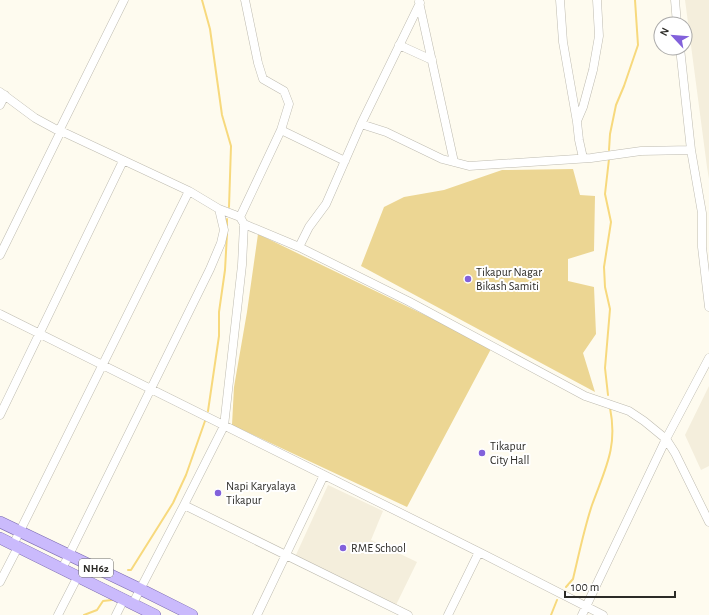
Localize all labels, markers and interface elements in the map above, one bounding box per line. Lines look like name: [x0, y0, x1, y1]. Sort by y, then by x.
north arrow: [653, 16, 693, 56]
text: N: [658, 26, 671, 38]
place label: Tikapur Nagar Bikash Samiti: [476, 266, 542, 292]
marker: Tikapur Nagar Bikash Samiti: [463, 274, 473, 284]
place label: Tikapur City Hall: [490, 440, 530, 467]
marker: Tikapur City Hall: [477, 448, 487, 458]
place label: Napi Karyalaya Tikapur: [226, 480, 296, 506]
marker: Napi Karyalaya Tikapur: [213, 488, 223, 498]
place label: RME School: [351, 542, 406, 554]
marker: RME School: [338, 543, 348, 553]
road number: NH62: [79, 559, 113, 577]
scale bar: [565, 573, 675, 599]
text: 100 m: [571, 581, 599, 593]

